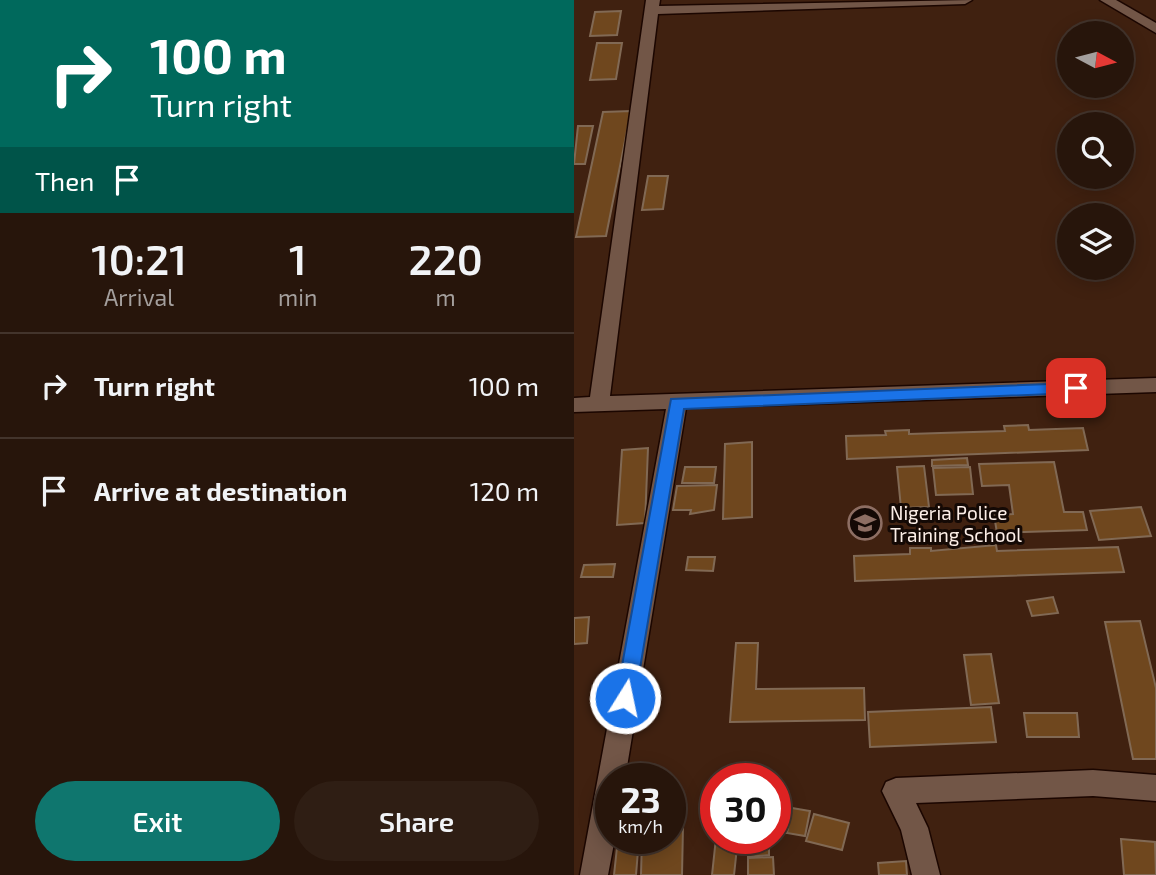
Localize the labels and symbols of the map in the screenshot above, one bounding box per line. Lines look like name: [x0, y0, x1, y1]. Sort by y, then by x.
north arrow: [1057, 21, 1134, 98]
pin: [1046, 358, 1106, 418]
place label: Nigeria Police Training School: [890, 501, 1022, 546]
school or university icon: Nigeria Police Training School: [846, 504, 884, 542]
position arrow: [588, 661, 662, 735]
speed limit sign: 30: [700, 763, 791, 854]

